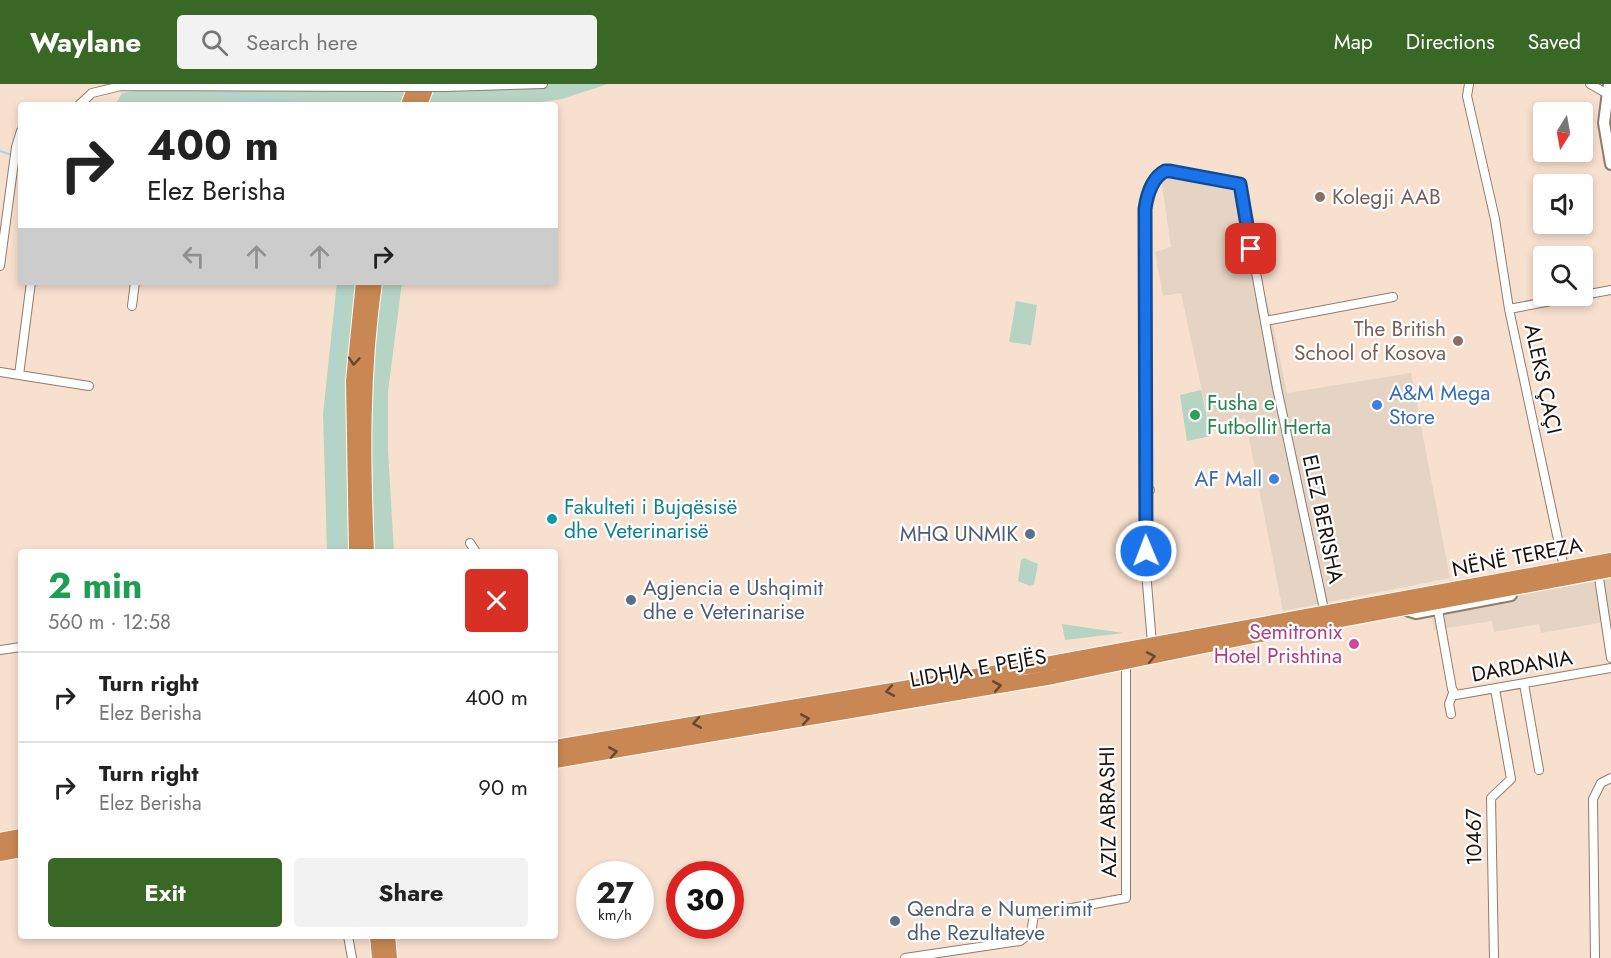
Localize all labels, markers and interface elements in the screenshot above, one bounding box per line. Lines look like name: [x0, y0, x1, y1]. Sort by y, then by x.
search box: [177, 15, 597, 69]
text: Waylane: [30, 22, 141, 63]
icon: search: [198, 26, 231, 59]
text: Search here: [246, 26, 358, 58]
text: Map: [1334, 27, 1373, 57]
text: Directions: [1406, 27, 1495, 57]
text: Saved: [1528, 27, 1581, 57]
north arrow: [1533, 102, 1593, 162]
map controls: [1533, 102, 1593, 306]
text: 400 m: [147, 115, 279, 176]
icon: right: [48, 126, 126, 204]
text: Elez Berisha: [147, 171, 285, 210]
button: sound: [1533, 174, 1593, 234]
place label: Kolegji AAB: [1332, 182, 1441, 212]
marker: Kolegji AAB: [1313, 190, 1327, 204]
pin: [1225, 223, 1276, 274]
icon: arrive: [1234, 232, 1267, 265]
icon: left: [177, 240, 210, 273]
icon: ahead: [240, 240, 273, 273]
icon: ahead: [303, 240, 336, 273]
icon: right: [366, 240, 399, 273]
button: search: [1533, 246, 1593, 306]
place label: The British School of Kosova: [1294, 314, 1446, 368]
street label: ALEKS ÇAÇI: [1517, 321, 1569, 437]
marker: The British School of Kosova: [1451, 334, 1465, 348]
one-way arrow: [348, 356, 361, 365]
place label: A&M Mega Store: [1389, 378, 1490, 432]
place label: Fusha e Futbollit Herta: [1207, 388, 1331, 442]
marker: A&M Mega Store: [1370, 398, 1384, 412]
marker: Fusha e Futbollit Herta: [1188, 408, 1202, 422]
street label: ELEZ BERISHA: [1295, 452, 1351, 586]
place label: AF Mall: [1195, 464, 1262, 494]
marker: AF Mall: [1267, 472, 1281, 486]
place label: Fakulteti i Bujqësisë dhe Veterinarisë: [564, 492, 737, 546]
marker: Fakulteti i Bujqësisë dhe Veterinarisë: [545, 512, 559, 526]
place label: MHQ UNMIK: [900, 519, 1018, 549]
position arrow: [1114, 519, 1178, 583]
marker: MHQ UNMIK: [1023, 527, 1037, 541]
street label: NËNË TEREZA: [1449, 530, 1585, 584]
text: 2 min: [48, 559, 143, 611]
button: close: [465, 569, 528, 632]
place label: Agjencia e Ushqimit dhe e Veterinarise: [643, 573, 823, 627]
marker: Agjencia e Ushqimit dhe e Veterinarise: [624, 593, 638, 607]
text: 560 m · 12:58: [48, 608, 171, 637]
place label: Semitronix Hotel Prishtina: [1214, 617, 1342, 671]
marker: Semitronix Hotel Prishtina: [1347, 637, 1361, 651]
street label: LIDHJA E PEJËS: [907, 641, 1049, 695]
street label: DARDANIA: [1469, 642, 1575, 690]
one-way arrow: [1146, 651, 1156, 664]
text: Turn right: [99, 667, 199, 699]
icon: right: [48, 681, 81, 714]
text: 400 m: [465, 681, 528, 713]
one-way arrow: [993, 681, 1002, 693]
one-way arrow: [885, 684, 895, 697]
text: Elez Berisha: [99, 699, 202, 728]
one-way arrow: [800, 714, 810, 726]
one-way arrow: [693, 716, 703, 729]
one-way arrow: [608, 746, 617, 758]
street label: AZIZ ABRASHI: [1092, 746, 1124, 878]
text: Turn right: [99, 757, 199, 789]
icon: right: [48, 771, 81, 804]
text: 90 m: [478, 771, 528, 803]
text: Elez Berisha: [99, 789, 202, 818]
street label: 10467: [1459, 808, 1489, 866]
button: Exit: [48, 858, 282, 927]
button: Share: [294, 858, 528, 927]
speed limit sign: 30: [666, 861, 744, 939]
text: 27: [596, 871, 634, 914]
place label: Qendra e Numerimit dhe Rezultateve: [907, 894, 1092, 948]
text: km/h: [598, 904, 632, 926]
marker: Qendra e Numerimit dhe Rezultateve: [888, 914, 902, 928]

